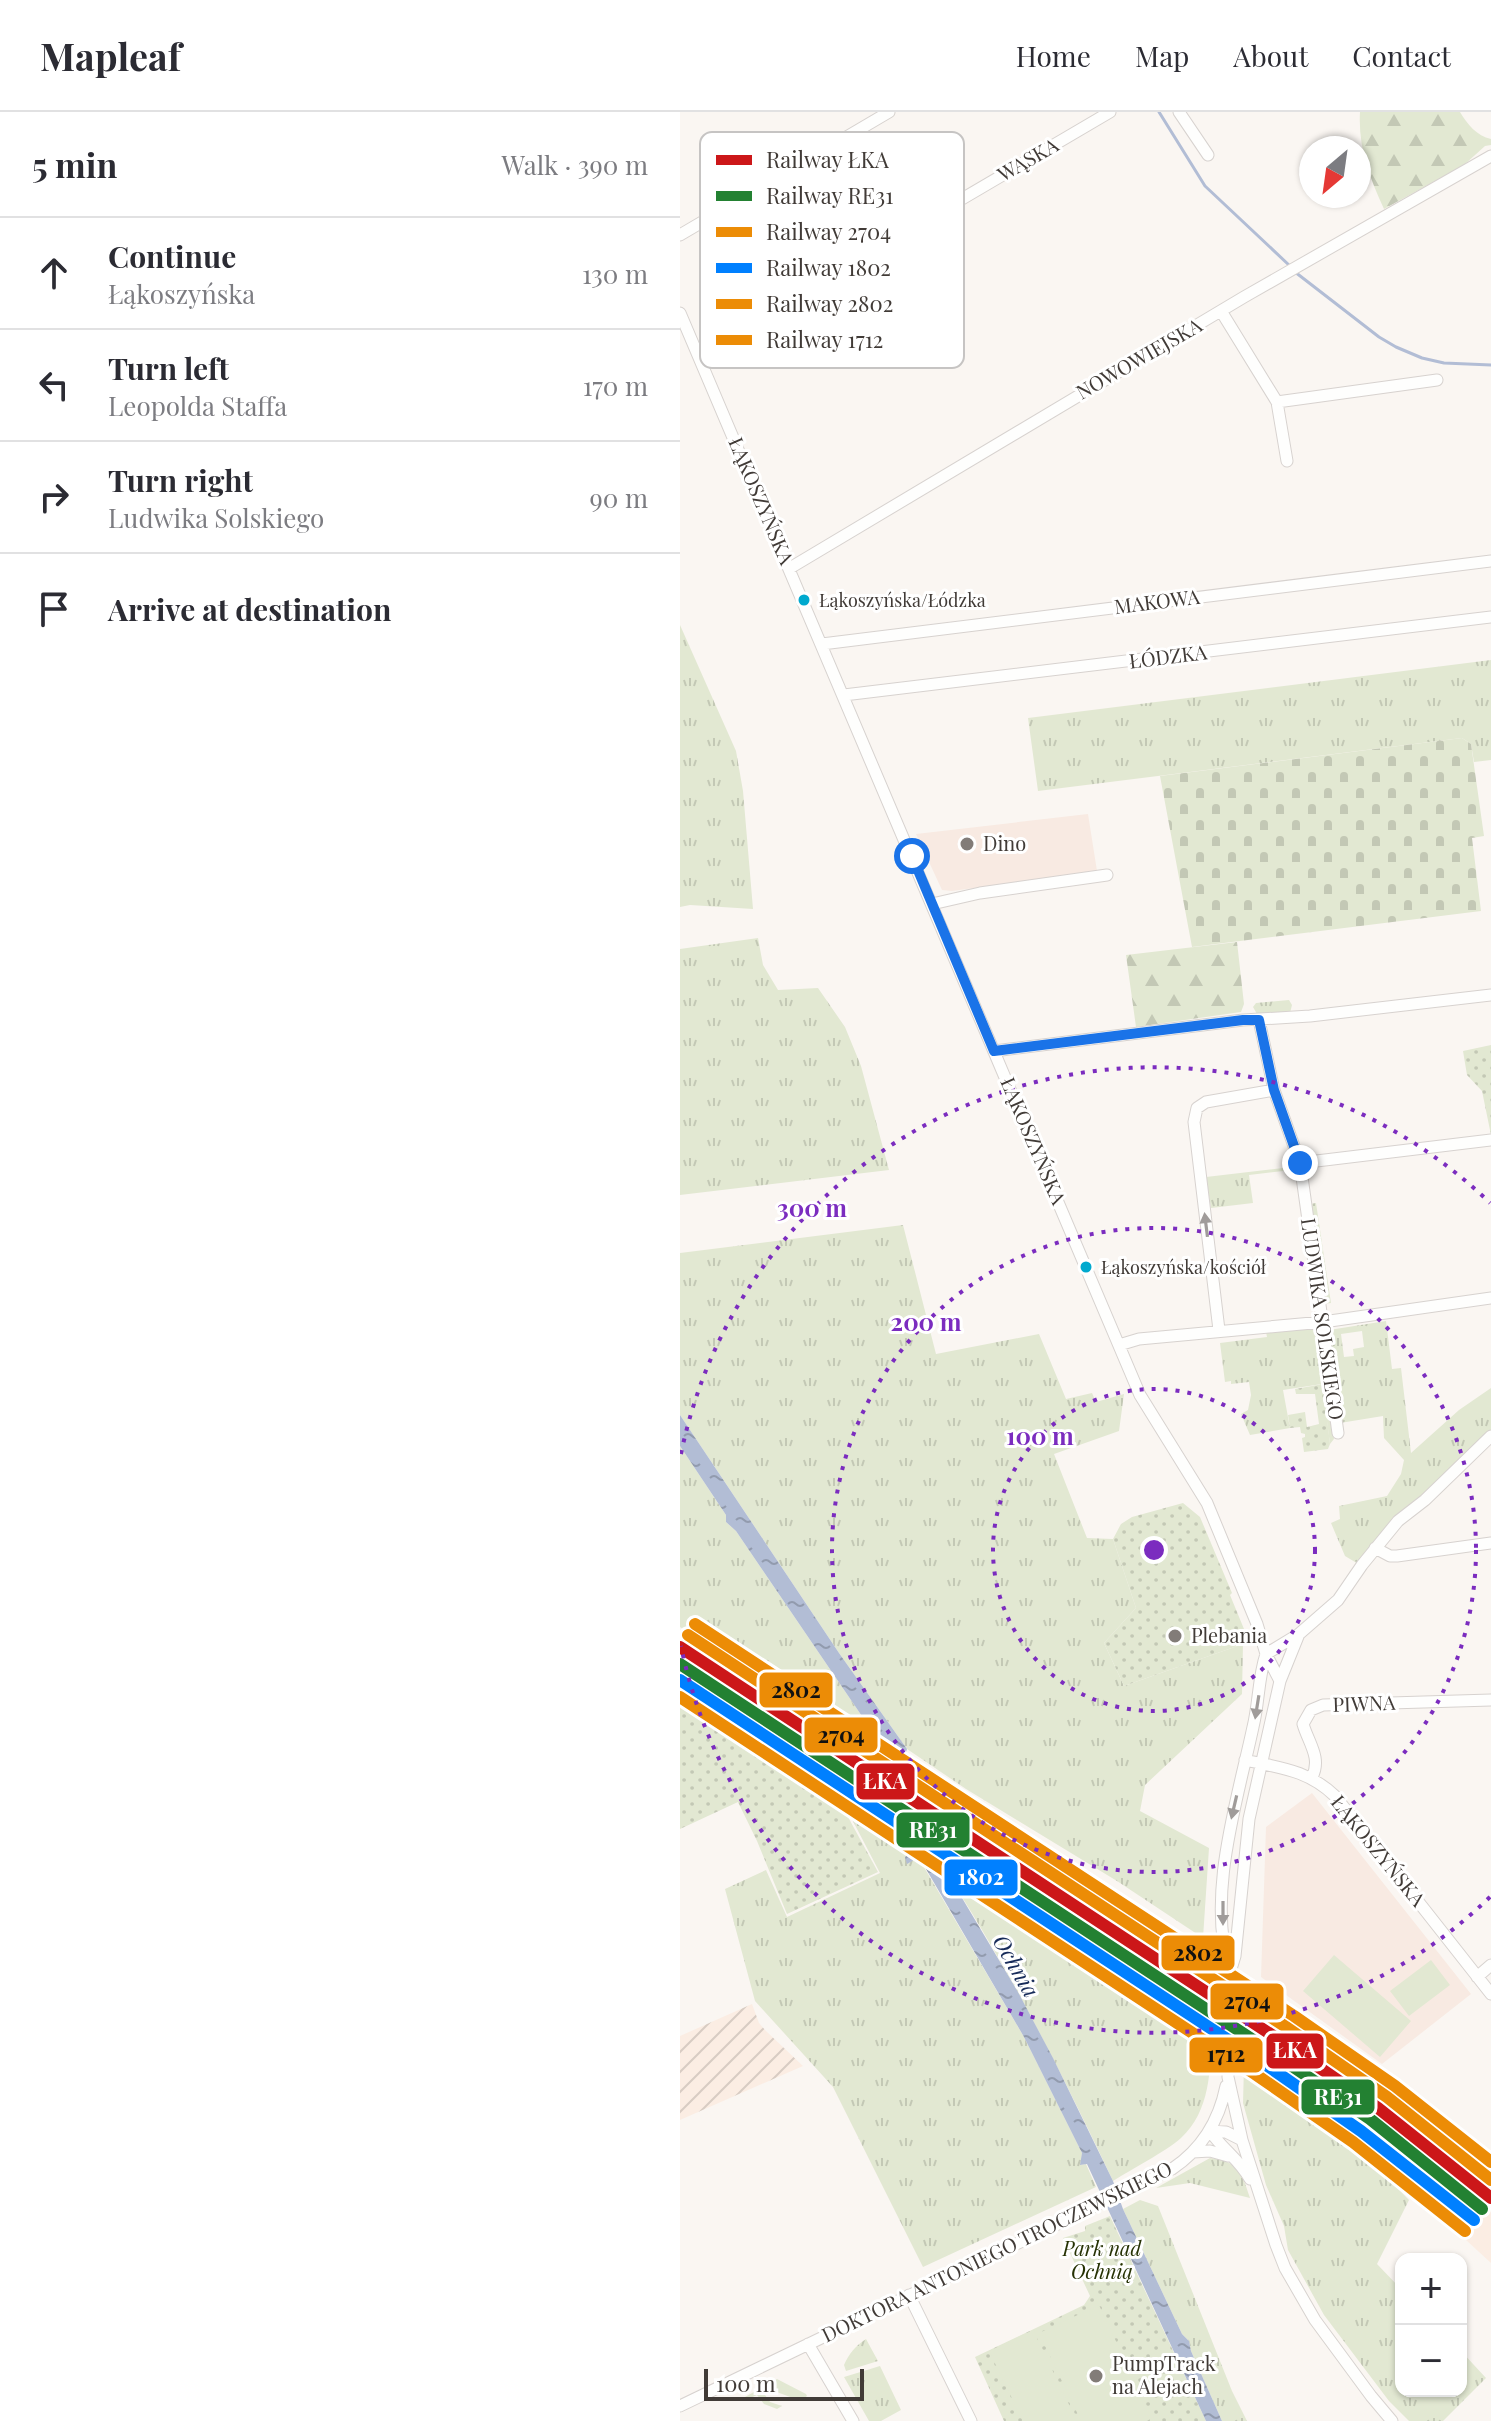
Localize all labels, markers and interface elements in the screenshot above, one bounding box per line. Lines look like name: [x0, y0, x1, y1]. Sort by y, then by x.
text: Mapleaf: [40, 30, 181, 81]
text: Home: [1016, 37, 1091, 74]
text: Map: [1135, 37, 1189, 74]
text: About: [1233, 37, 1308, 74]
text: Contact: [1352, 37, 1451, 74]
street label: WĄSKA: [991, 130, 1063, 187]
legend: [700, 132, 964, 368]
north arrow: [1299, 136, 1371, 208]
text: 5 min: [32, 141, 117, 187]
text: Railway ŁKA: [766, 144, 889, 174]
text: Walk · 390 m: [501, 147, 648, 182]
text: Railway RE31: [766, 180, 893, 210]
text: Railway 2704: [766, 216, 891, 246]
text: Continue: [108, 236, 236, 276]
icon: ahead: [32, 251, 76, 295]
text: Railway 1802: [766, 252, 891, 282]
text: 130 m: [582, 256, 648, 291]
text: Łąkoszyńska: [108, 276, 255, 311]
text: Railway 2802: [766, 288, 893, 318]
street label: NOWOWIEJSKA: [1070, 311, 1206, 405]
text: Railway 1712: [766, 324, 883, 354]
text: Turn left: [108, 348, 229, 388]
icon: left: [32, 363, 76, 407]
text: 170 m: [583, 368, 648, 403]
text: Leopolda Staffa: [108, 388, 287, 423]
street label: ŁĄKOSZYŃSKA: [723, 433, 802, 569]
text: Turn right: [108, 460, 253, 500]
icon: right: [32, 475, 76, 519]
text: 90 m: [590, 480, 648, 515]
text: Ludwika Solskiego: [108, 500, 324, 535]
street label: MAKOWA: [1113, 582, 1201, 619]
icon: arrive: [32, 587, 76, 631]
place label: Łąkoszyńska/Łódzka: [819, 588, 986, 612]
text: Arrive at destination: [108, 589, 391, 629]
marker: Łąkoszyńska/Łódzka: [796, 592, 812, 608]
street label: ŁÓDZKA: [1127, 637, 1209, 674]
place label: Dino: [983, 829, 1026, 856]
marker: Dino: [958, 835, 976, 853]
route start: [894, 838, 930, 874]
street label: ŁĄKOSZYŃSKA: [995, 1073, 1074, 1209]
route end: [1282, 1145, 1318, 1181]
text: 300 m: [777, 1191, 847, 1223]
one-way arrow: [1199, 1212, 1212, 1237]
street label: LUDWIKA SOLSKIEGO: [1296, 1216, 1351, 1422]
place label: Łąkoszyńska/kościół: [1101, 1255, 1267, 1279]
marker: Łąkoszyńska/kościół: [1078, 1259, 1094, 1275]
text: 200 m: [891, 1305, 962, 1337]
text: 100 m: [1006, 1419, 1074, 1451]
centre of rings: [1140, 1536, 1168, 1564]
place label: Plebania: [1191, 1621, 1267, 1648]
marker: Plebania: [1166, 1627, 1184, 1645]
line badge: 2802: [758, 1671, 834, 1709]
text: 2802: [771, 1674, 821, 1704]
street label: PIWNA: [1332, 1688, 1396, 1717]
one-way arrow: [1250, 1695, 1262, 1720]
line badge: 2704: [803, 1716, 879, 1754]
text: 2704: [817, 1719, 865, 1749]
line badge: ŁKA: [855, 1762, 916, 1801]
text: ŁKA: [863, 1765, 907, 1795]
street label: ŁĄKOSZYŃSKA: [1326, 1789, 1433, 1912]
one-way arrow: [1227, 1794, 1240, 1819]
line badge: RE31: [895, 1811, 971, 1849]
text: RE31: [909, 1814, 957, 1844]
line badge: 1802: [943, 1858, 1019, 1897]
text: 1802: [958, 1861, 1004, 1891]
one-way arrow: [1217, 1901, 1229, 1926]
water label: Ochnia: [987, 1928, 1047, 2003]
line badge: 2802: [1160, 1934, 1236, 1972]
text: 2802: [1173, 1937, 1223, 1967]
line badge: 2704: [1209, 1982, 1285, 2021]
text: 2704: [1223, 1985, 1271, 2015]
line badge: ŁKA: [1265, 2032, 1325, 2070]
text: ŁKA: [1273, 2034, 1317, 2064]
line badge: 1712: [1188, 2036, 1264, 2074]
text: 1712: [1207, 2038, 1245, 2068]
line badge: RE31: [1300, 2078, 1376, 2116]
text: RE31: [1314, 2081, 1362, 2111]
street label: DOKTORA ANTONIEGO TROCZEWSKIEGO: [817, 2154, 1176, 2348]
park label: Park nad Ochnią: [1062, 2234, 1143, 2284]
map controls: [1395, 2253, 1467, 2397]
button: +: [1395, 2253, 1467, 2325]
button: −: [1395, 2325, 1467, 2397]
place label: PumpTrack na Alejach: [1112, 2349, 1216, 2399]
scale bar: [704, 2365, 864, 2401]
marker: PumpTrack na Alejach: [1087, 2367, 1105, 2385]
text: 100 m: [716, 2368, 776, 2398]

